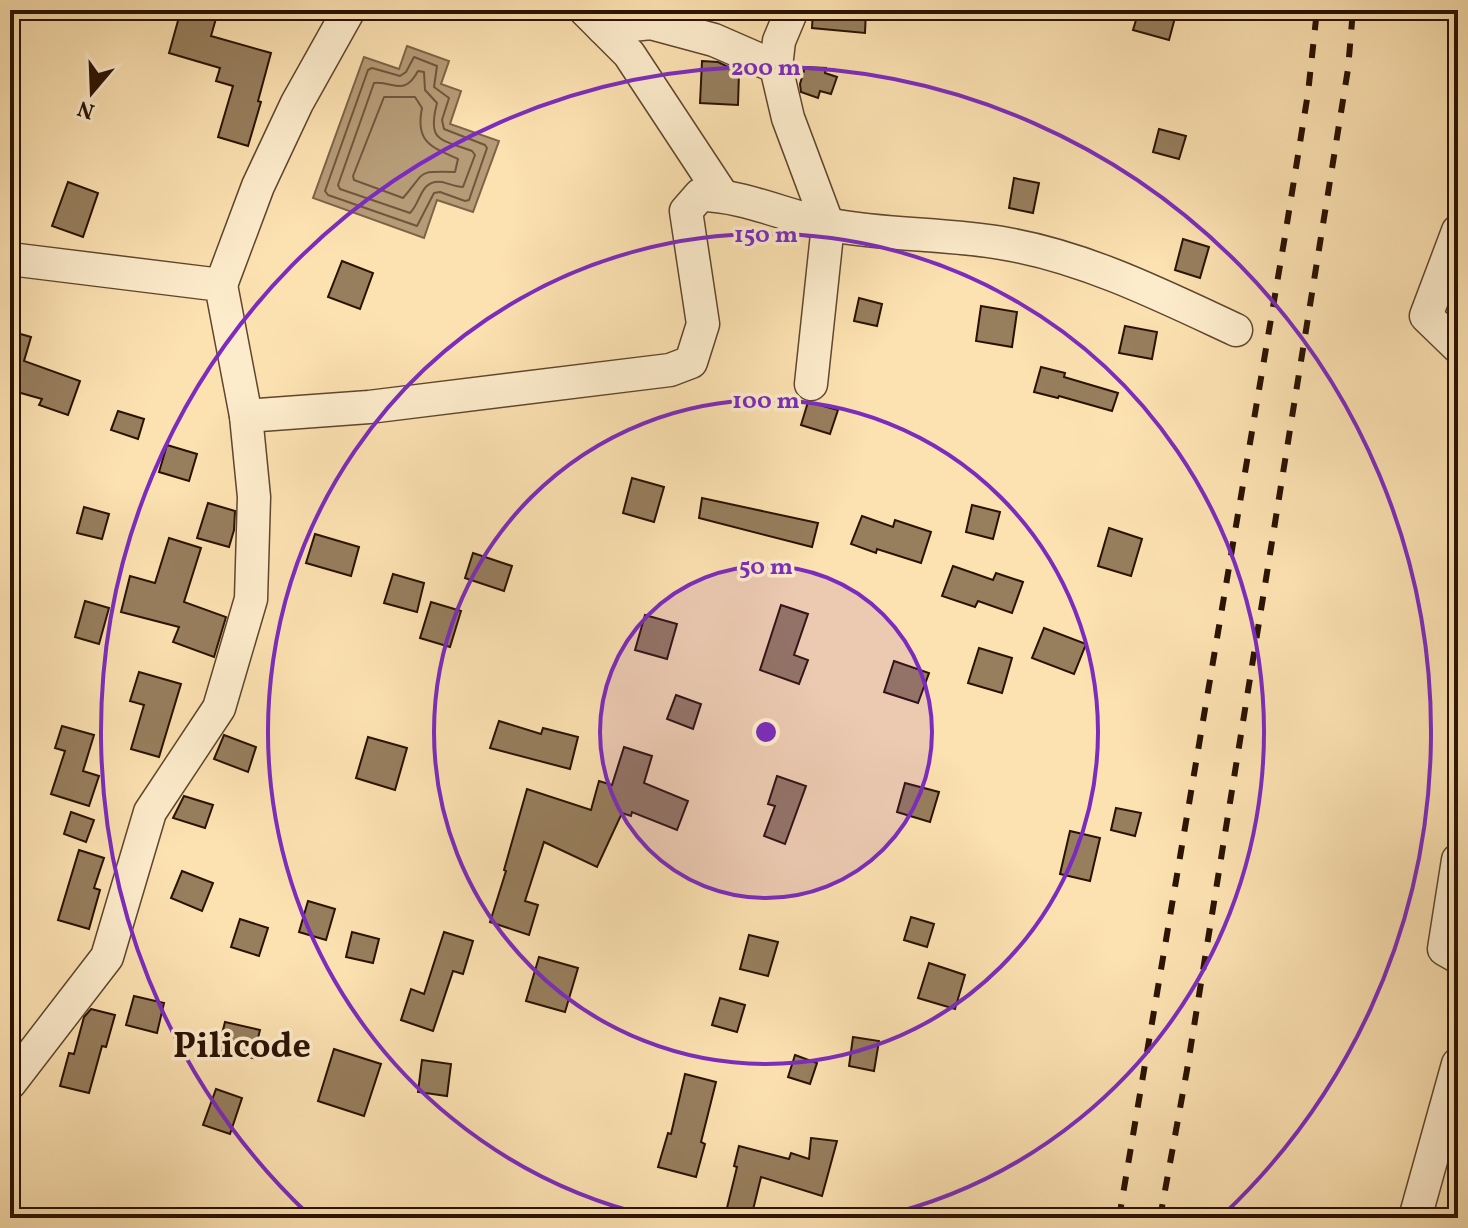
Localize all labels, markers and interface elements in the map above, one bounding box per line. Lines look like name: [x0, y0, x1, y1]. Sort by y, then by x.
north arrow: [52, 52, 132, 132]
text: 200 m: [731, 52, 801, 86]
text: N: [74, 91, 99, 126]
text: 150 m: [734, 219, 798, 253]
text: 100 m: [732, 385, 800, 419]
text: 50 m: [739, 551, 793, 585]
centre of rings: [752, 718, 780, 746]
district label: Pilicode: [173, 1023, 311, 1073]

